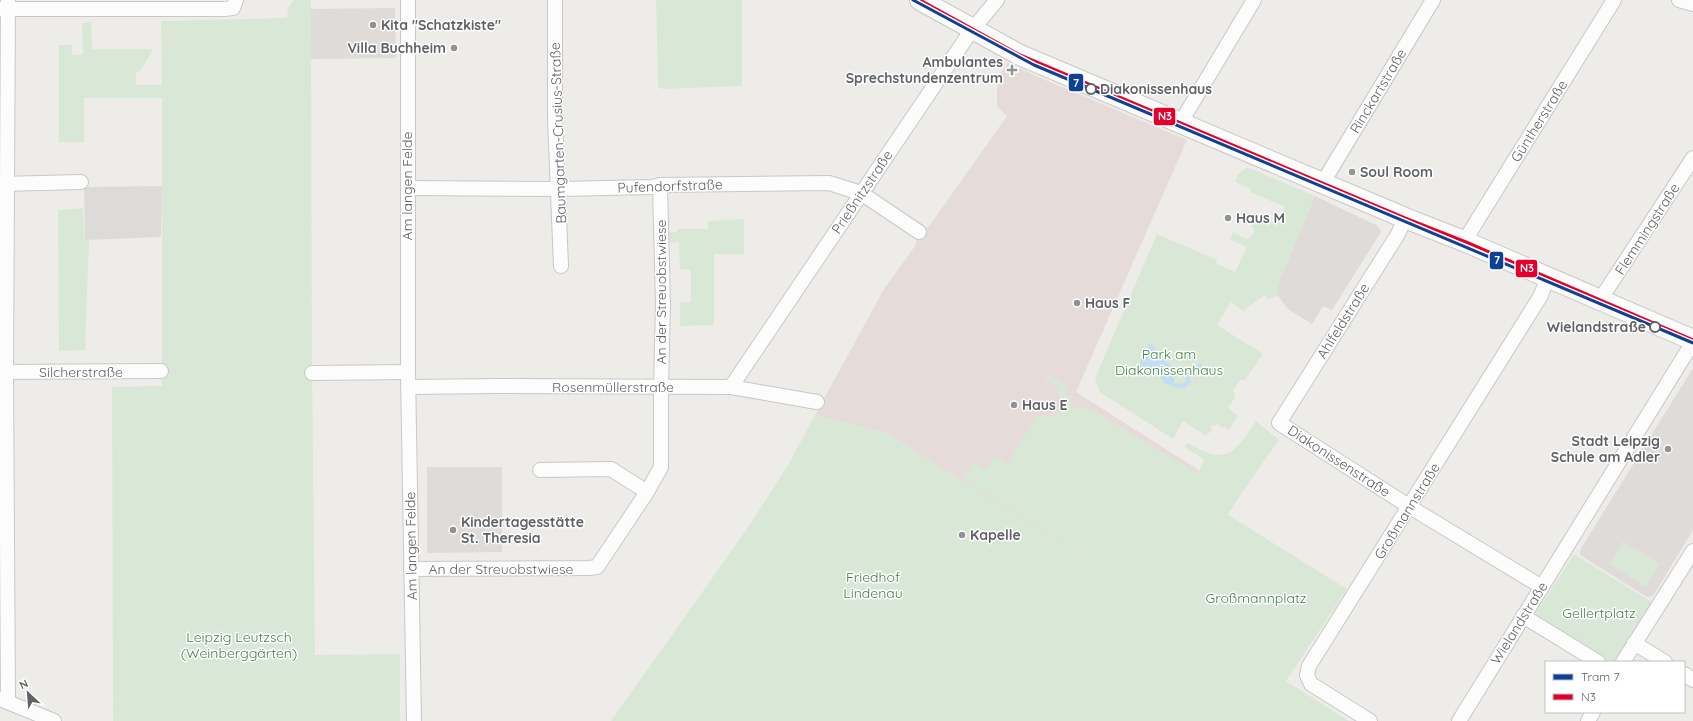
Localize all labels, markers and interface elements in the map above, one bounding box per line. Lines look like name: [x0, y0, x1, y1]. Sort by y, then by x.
place label: Kita "Schatzkiste": [381, 16, 501, 34]
marker: Kita "Schatzkiste": [368, 20, 378, 30]
place label: Villa Buchheim: [347, 39, 446, 57]
street label: Baumgarten-Crusius-Straße: [546, 42, 570, 224]
marker: Villa Buchheim: [449, 43, 459, 53]
street label: Rinckartstraße: [1346, 45, 1410, 137]
place label: Ambulantes Sprechstundenzentrum: [846, 53, 1003, 87]
marker: Ambulantes Sprechstundenzentrum: [1006, 64, 1018, 76]
line badge: 7: [1068, 73, 1084, 92]
text: 7: [1073, 76, 1079, 90]
street label: Güntherstraße: [1507, 77, 1571, 165]
place label: Diakonissenhaus: [1100, 80, 1212, 98]
marker: Diakonissenhaus: [1085, 83, 1097, 95]
line badge: N3: [1153, 107, 1176, 126]
text: N3: [1158, 109, 1172, 123]
street label: Am langen Felde: [398, 132, 416, 240]
street label: Prießnitzstraße: [827, 147, 897, 237]
place label: Soul Room: [1360, 163, 1433, 181]
marker: Soul Room: [1347, 167, 1357, 177]
street label: Pufendorfstraße: [617, 175, 723, 197]
street label: Flemmingstraße: [1611, 180, 1683, 278]
place label: Haus M: [1236, 209, 1285, 227]
marker: Haus M: [1223, 213, 1233, 223]
street label: An der Streuobstwiese: [652, 219, 670, 364]
line badge: 7: [1489, 251, 1504, 270]
text: 7: [1494, 253, 1500, 267]
line badge: N3: [1515, 259, 1538, 278]
text: N3: [1520, 261, 1534, 275]
street label: Ahlfeldstraße: [1313, 280, 1373, 362]
place label: Haus F: [1085, 294, 1131, 312]
marker: Haus F: [1072, 298, 1082, 308]
place label: Wielandstraße: [1547, 318, 1646, 336]
marker: Wielandstraße: [1649, 321, 1661, 333]
park label: Park am Diakonissenhaus: [1115, 345, 1223, 379]
street label: Silcherstraße: [39, 363, 123, 381]
street label: Rosenmüllerstraße: [552, 378, 674, 396]
place label: Haus E: [1022, 396, 1068, 414]
marker: Haus E: [1009, 400, 1019, 410]
street label: Diakonissenstraße: [1284, 421, 1394, 501]
place label: Stadt Leipzig Schule am Adler: [1551, 432, 1660, 466]
marker: Stadt Leipzig Schule am Adler: [1663, 444, 1673, 454]
street label: Großmannstraße: [1370, 459, 1444, 563]
street label: Am langen Felde: [401, 491, 421, 601]
place label: Kindertagesstätte St. Theresia: [461, 513, 584, 547]
marker: Kindertagesstätte St. Theresia: [448, 525, 458, 535]
place label: Kapelle: [970, 526, 1021, 544]
marker: Kapelle: [957, 530, 967, 540]
street label: An der Streuobstwiese: [429, 560, 574, 578]
park label: Friedhof Lindenau: [843, 568, 903, 602]
street label: Wielandstraße: [1486, 578, 1552, 668]
park label: Großmannplatz: [1206, 589, 1307, 607]
park label: Gellertplatz: [1562, 604, 1636, 622]
park label: Leipzig Leutzsch (Weinberggärten): [181, 628, 297, 662]
legend: [1545, 661, 1685, 713]
text: Tram 7: [1581, 669, 1620, 684]
north arrow: [8, 673, 48, 713]
text: N: [17, 676, 30, 692]
text: N3: [1581, 689, 1596, 704]

